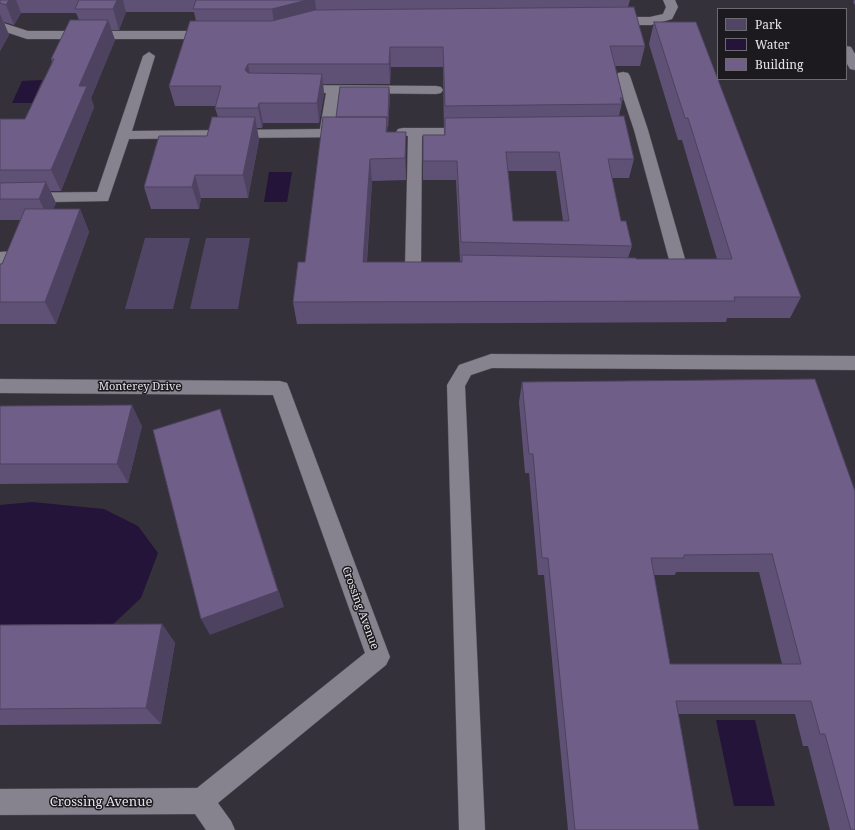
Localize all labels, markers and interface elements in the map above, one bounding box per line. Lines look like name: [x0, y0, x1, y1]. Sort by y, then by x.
legend: [717, 8, 847, 80]
text: Park: [755, 16, 782, 33]
text: Water: [755, 36, 790, 53]
text: Building: [755, 56, 803, 73]
street label: Monterey Drive: [99, 380, 181, 394]
street label: Crossing Avenue: [339, 565, 381, 651]
street label: Crossing Avenue: [50, 794, 152, 810]

